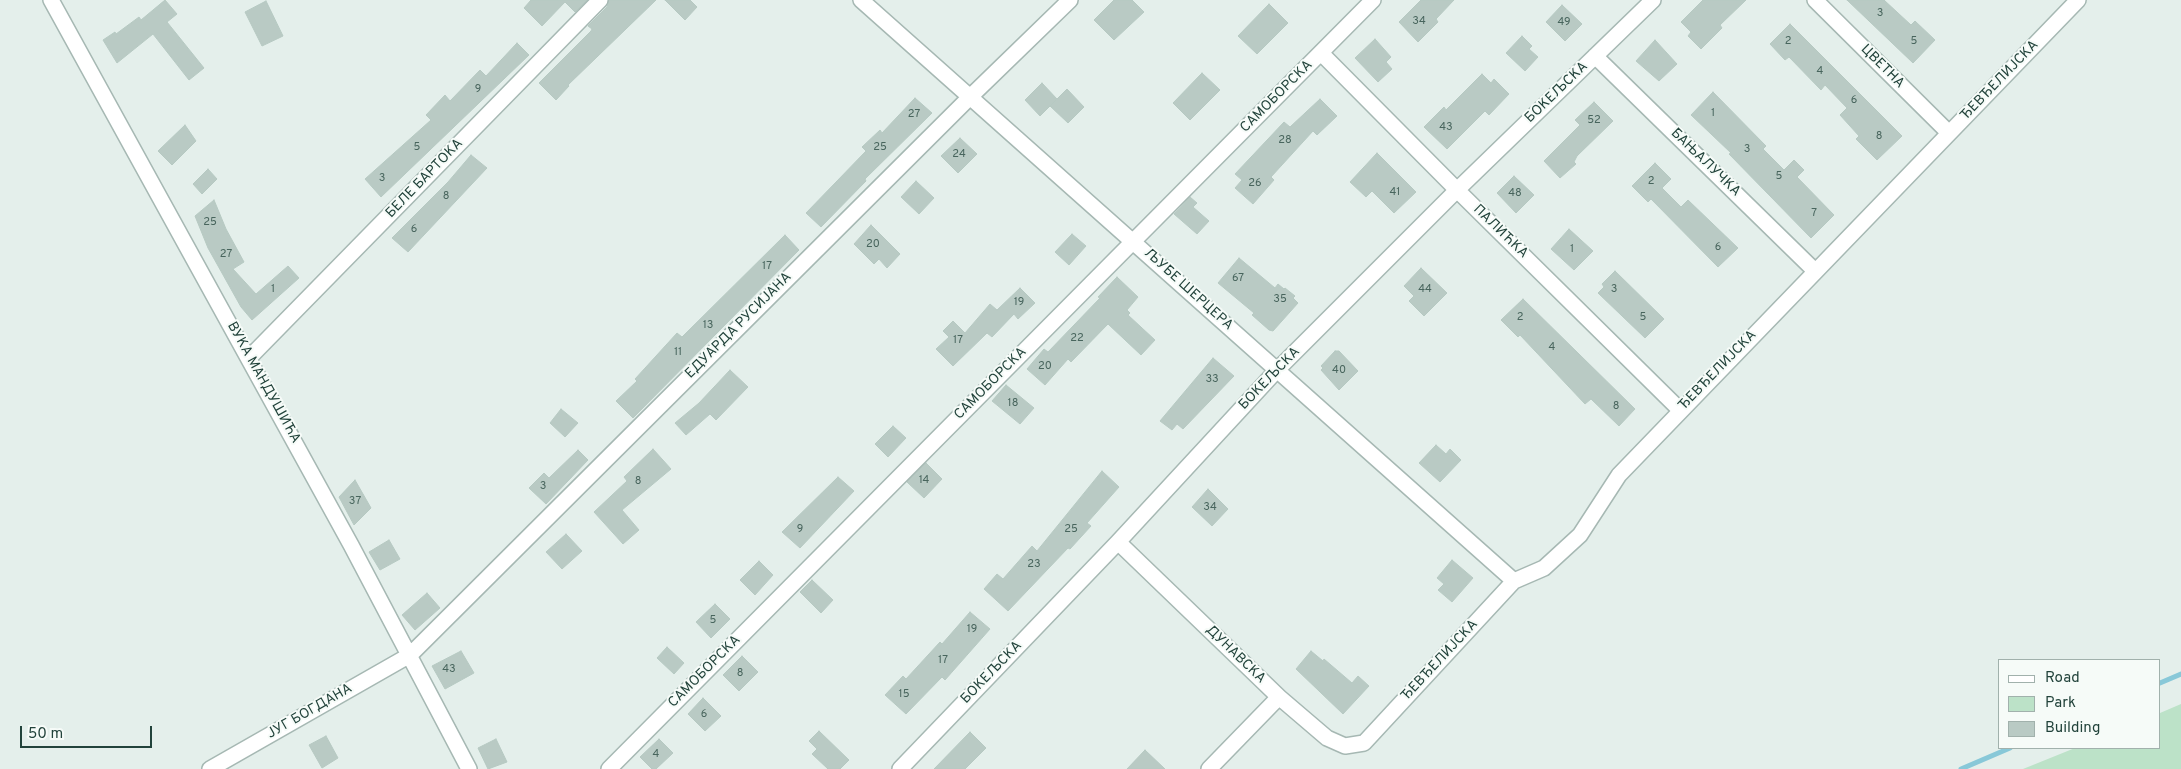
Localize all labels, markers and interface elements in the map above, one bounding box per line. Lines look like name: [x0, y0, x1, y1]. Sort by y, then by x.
house number: 3: [1877, 7, 1883, 21]
house number: 34: [1412, 15, 1426, 29]
house number: 49: [1557, 16, 1571, 30]
house number: 2: [1785, 35, 1791, 49]
house number: 5: [1911, 35, 1917, 49]
street label: ЂЕВЂЕЛИЈСКА: [1957, 37, 2043, 125]
street label: ЦВЕТНА: [1857, 42, 1907, 92]
street label: САМОБОРСКА: [1237, 57, 1317, 137]
street label: БОКЕЉСКА: [1522, 59, 1592, 127]
house number: 4: [1817, 65, 1823, 79]
house number: 9: [475, 83, 481, 97]
house number: 6: [1851, 94, 1857, 108]
house number: 1: [1711, 107, 1715, 121]
house number: 27: [908, 108, 920, 122]
house number: 52: [1587, 114, 1601, 128]
house number: 43: [1439, 121, 1453, 135]
street label: БАЊАЛУЧКА: [1666, 125, 1744, 201]
house number: 8: [1876, 130, 1882, 144]
house number: 28: [1278, 134, 1292, 148]
street label: БЕЛЕ БАРТОКА: [383, 136, 467, 222]
house number: 5: [414, 141, 420, 155]
house number: 25: [873, 141, 887, 155]
house number: 3: [1744, 143, 1750, 157]
house number: 24: [952, 148, 966, 162]
house number: 5: [1776, 170, 1782, 184]
house number: 3: [379, 172, 385, 186]
house number: 2: [1648, 175, 1654, 189]
house number: 26: [1248, 177, 1262, 191]
house number: 41: [1390, 186, 1400, 200]
house number: 48: [1508, 187, 1522, 201]
house number: 8: [443, 190, 449, 204]
street label: ПАЛИЋКА: [1469, 202, 1531, 262]
house number: 7: [1811, 207, 1817, 221]
house number: 25: [203, 216, 217, 230]
house number: 6: [411, 223, 417, 237]
house number: 20: [866, 238, 880, 252]
house number: 6: [1715, 241, 1721, 255]
house number: 1: [1570, 243, 1574, 257]
street label: ЉУБЕ ШЕРЦЕРА: [1140, 246, 1236, 334]
house number: 27: [220, 248, 232, 262]
house number: 17: [762, 260, 772, 274]
street label: ЕДУАРДА РУСИЈАНА: [682, 269, 796, 383]
house number: 67: [1232, 272, 1244, 286]
house number: 1: [271, 283, 275, 297]
house number: 44: [1418, 283, 1432, 297]
house number: 3: [1611, 283, 1617, 297]
house number: 35: [1273, 293, 1287, 307]
house number: 19: [1014, 296, 1024, 310]
house number: 2: [1517, 311, 1523, 325]
house number: 5: [1640, 311, 1646, 325]
street label: ВУКА МАНДУШИЋА: [223, 319, 303, 447]
house number: 13: [703, 319, 713, 333]
street label: ЂЕВЂЕЛИЈСКА: [1675, 327, 1761, 415]
house number: 22: [1070, 332, 1084, 346]
house number: 17: [953, 334, 963, 348]
house number: 4: [1549, 341, 1555, 355]
street label: САМОБОРСКА: [951, 344, 1031, 424]
street label: БОКЕЉСКА: [1236, 344, 1304, 414]
house number: 11: [674, 346, 682, 360]
house number: 20: [1038, 360, 1052, 374]
house number: 40: [1332, 364, 1346, 378]
house number: 33: [1205, 373, 1219, 387]
house number: 18: [1008, 397, 1018, 411]
house number: 8: [1613, 400, 1619, 414]
house number: 14: [919, 474, 929, 488]
house number: 8: [635, 475, 641, 489]
house number: 3: [540, 480, 546, 494]
house number: 37: [349, 495, 361, 509]
house number: 34: [1203, 501, 1217, 515]
house number: 9: [797, 523, 803, 537]
house number: 25: [1064, 523, 1078, 537]
house number: 23: [1027, 558, 1041, 572]
house number: 5: [710, 614, 716, 628]
street label: ЂЕВЂЕЛИЈСКА: [1398, 617, 1482, 705]
street label: ДУНАВСКА: [1202, 622, 1268, 688]
house number: 19: [967, 623, 977, 637]
street label: САМОБОРСКА: [665, 632, 745, 712]
street label: БОКЕЉСКА: [958, 638, 1026, 708]
house number: 17: [938, 654, 948, 668]
legend: [1998, 659, 2161, 749]
house number: 43: [442, 663, 456, 677]
house number: 8: [737, 667, 743, 681]
text: Road: [2045, 669, 2080, 688]
street label: ЈУГ БОГДАНА: [264, 681, 356, 743]
house number: 15: [899, 688, 909, 702]
text: Park: [2045, 694, 2076, 713]
house number: 6: [701, 708, 707, 722]
scale bar: [22, 716, 155, 748]
text: Building: [2045, 719, 2100, 738]
text: 50 m: [28, 725, 63, 744]
house number: 4: [653, 748, 659, 762]

